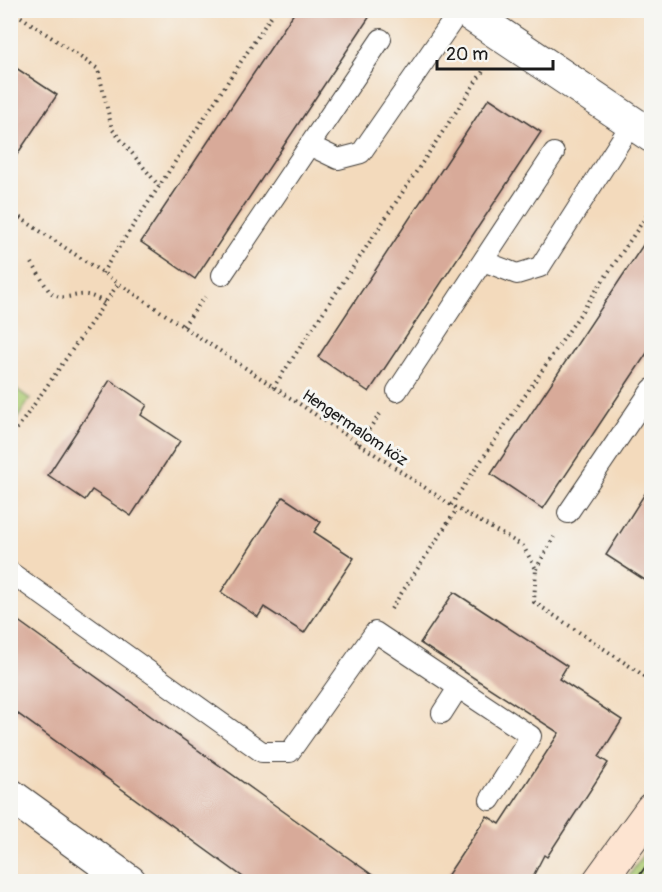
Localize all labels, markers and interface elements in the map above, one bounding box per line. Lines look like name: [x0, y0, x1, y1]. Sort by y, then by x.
scale bar: [437, 33, 552, 71]
text: 20 m: [446, 43, 488, 66]
street label: Hengermalom köz: [299, 385, 411, 471]

